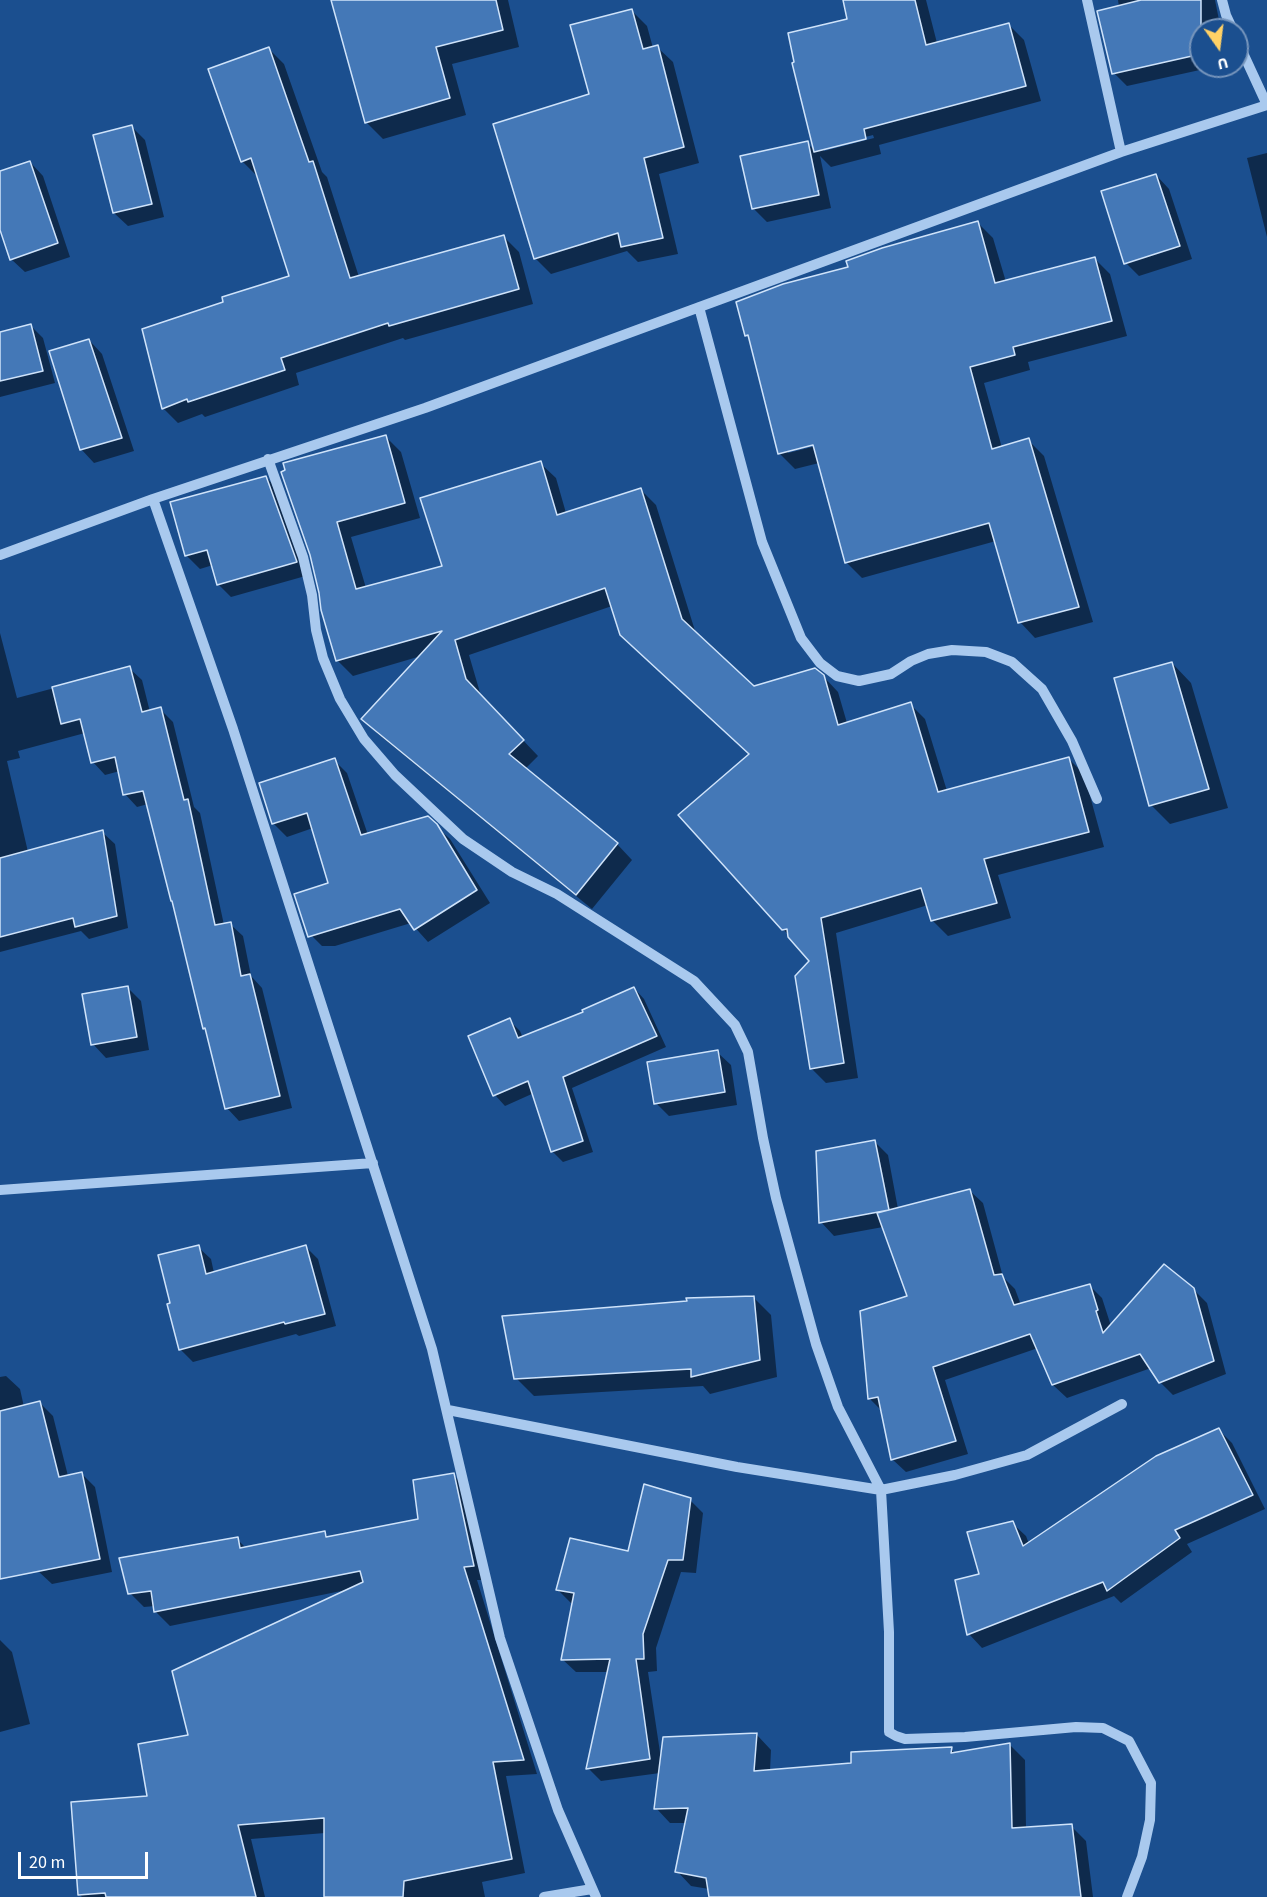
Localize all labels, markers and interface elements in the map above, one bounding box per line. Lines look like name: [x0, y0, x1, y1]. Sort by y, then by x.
north arrow: [1189, 18, 1249, 78]
text: U: [1215, 52, 1231, 75]
scale bar: [21, 1840, 152, 1878]
text: 20 m: [29, 1850, 65, 1875]

